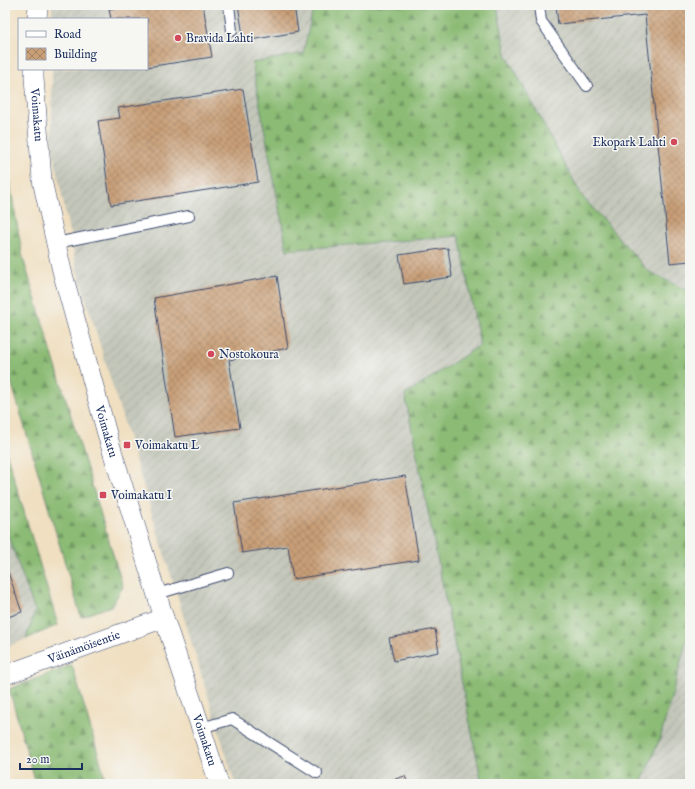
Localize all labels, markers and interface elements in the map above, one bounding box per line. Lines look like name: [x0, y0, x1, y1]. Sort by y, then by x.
legend: [18, 18, 148, 70]
text: Road: [54, 27, 82, 42]
place label: Bravida Lahti: [186, 31, 253, 46]
marker: Bravida Lahti: [173, 33, 183, 43]
text: Building: [54, 47, 98, 62]
street label: Voimakatu: [27, 87, 46, 142]
place label: Ekopark Lahti: [592, 135, 666, 151]
marker: Ekopark Lahti: [669, 137, 679, 147]
place label: Nostokoura: [219, 347, 280, 362]
marker: Nostokoura: [206, 349, 216, 359]
street label: Voimakatu: [92, 403, 121, 459]
place label: Voimakatu L: [134, 438, 200, 453]
marker: Voimakatu L: [122, 440, 132, 450]
place label: Voimakatu I: [110, 488, 172, 503]
marker: Voimakatu I: [98, 490, 108, 500]
street label: Väinämöisentie: [45, 627, 123, 667]
street label: Voimakatu: [189, 711, 220, 768]
scale bar: [20, 745, 82, 771]
text: 20 m: [26, 752, 49, 767]

